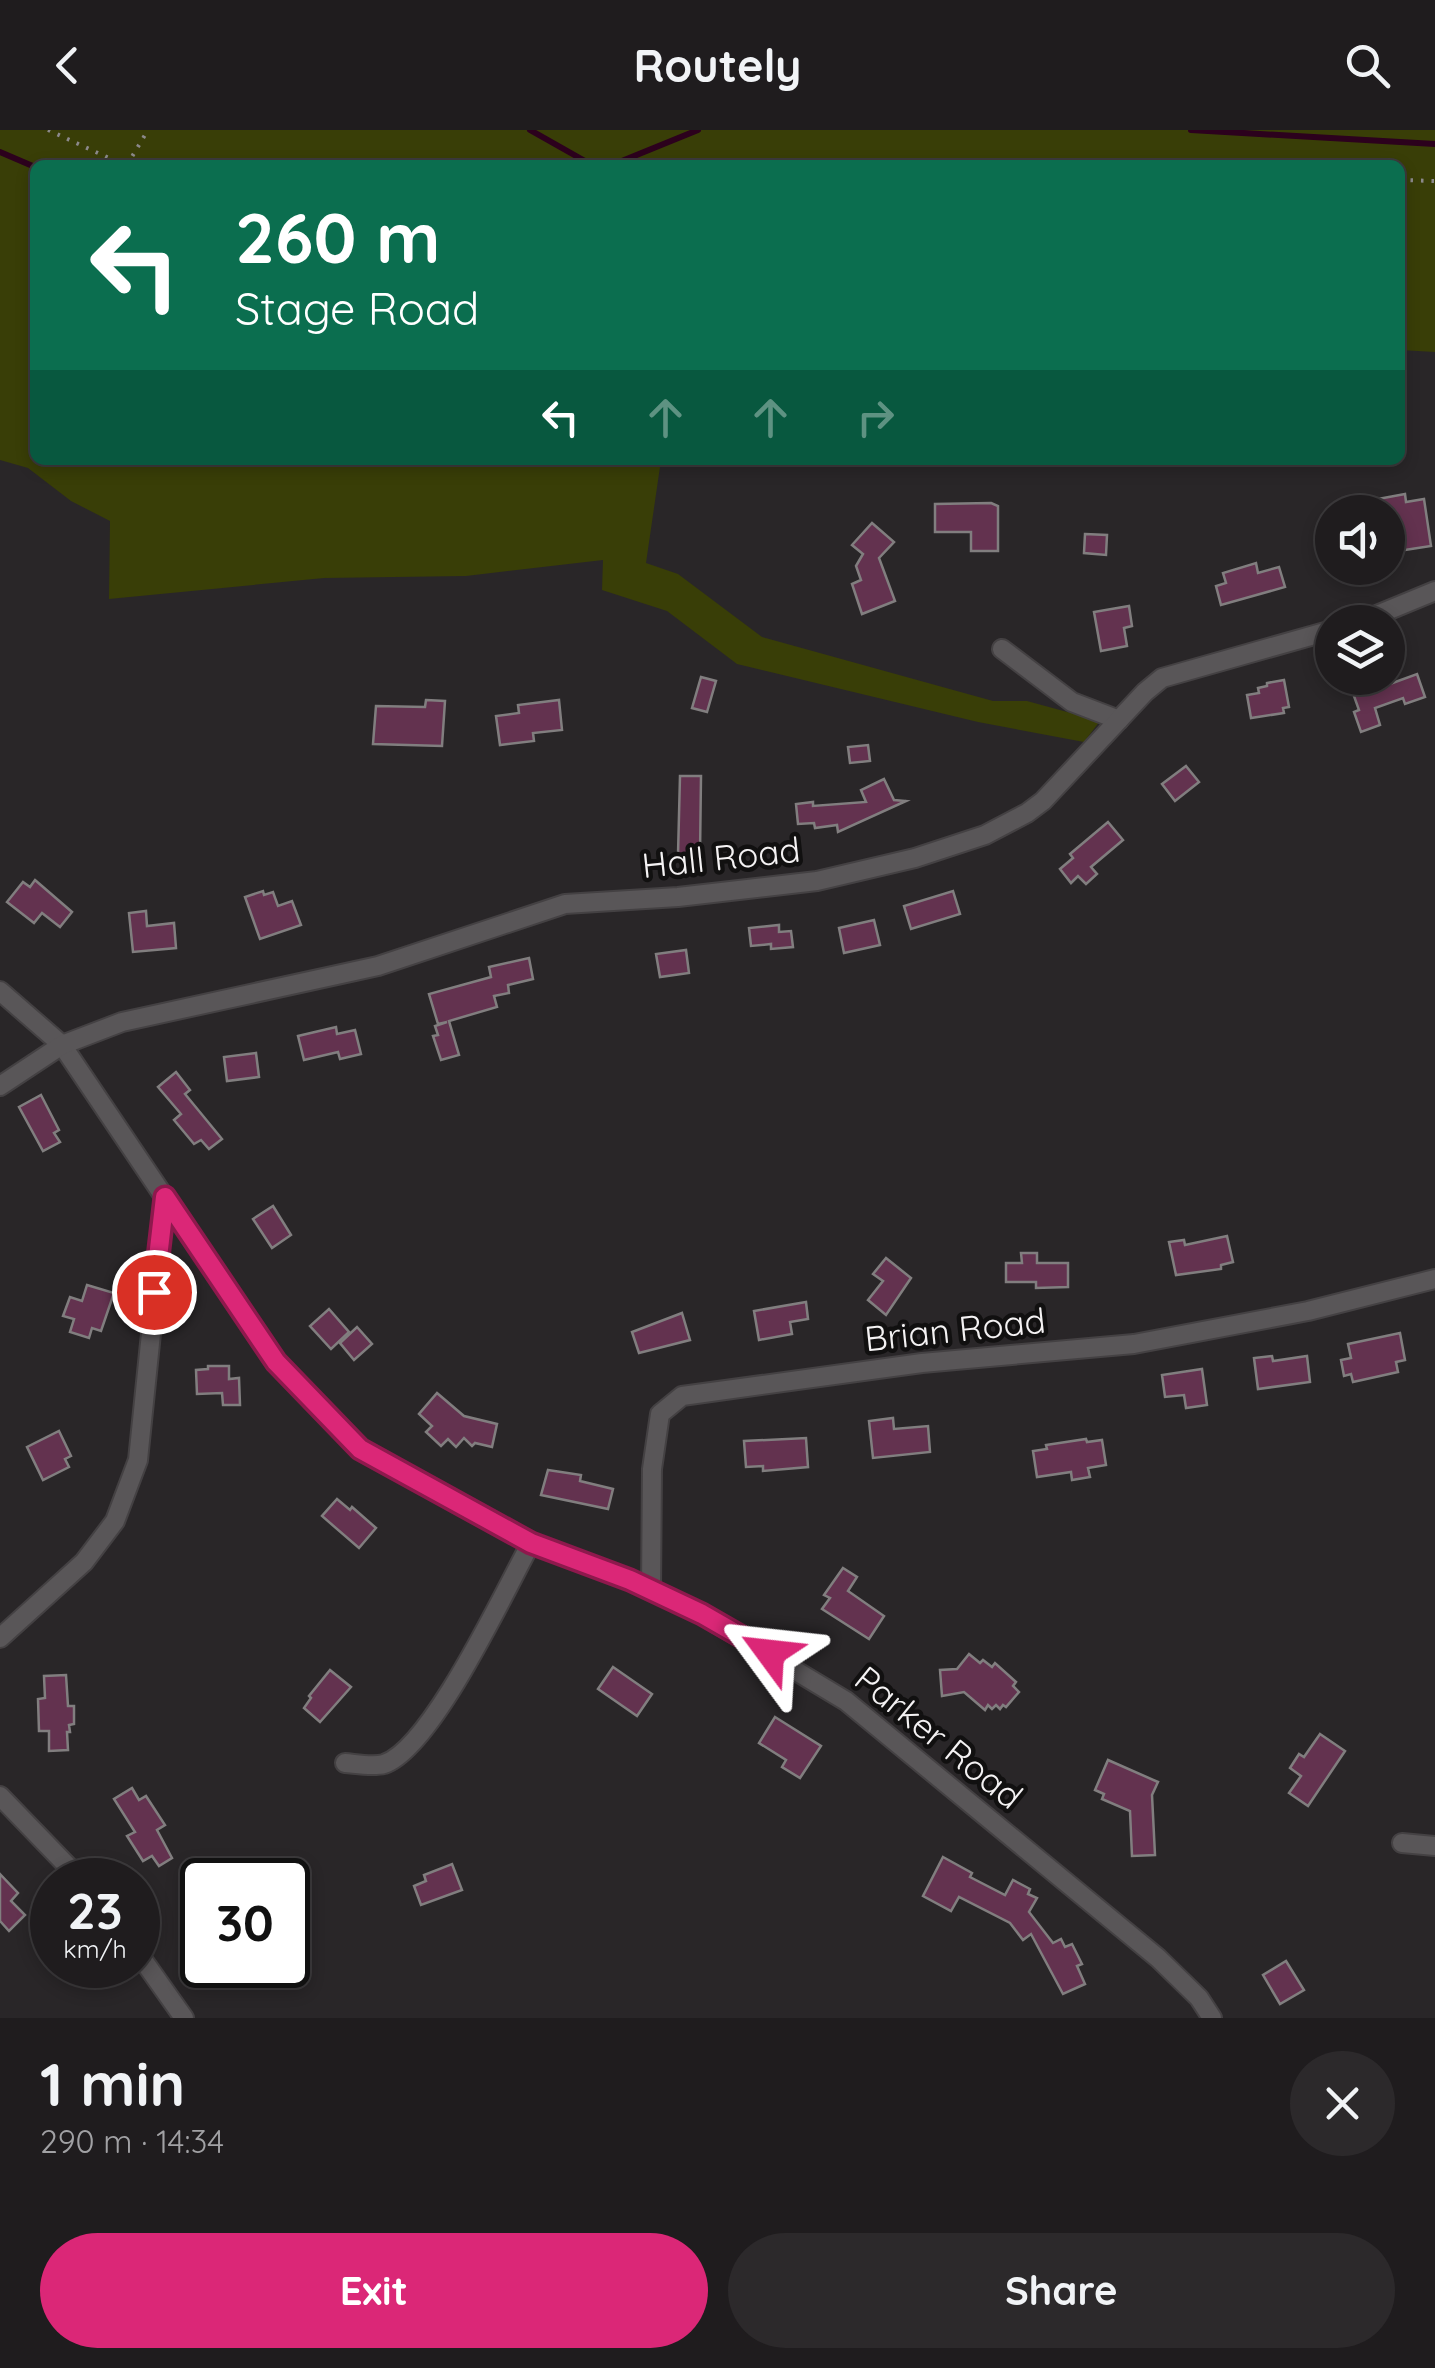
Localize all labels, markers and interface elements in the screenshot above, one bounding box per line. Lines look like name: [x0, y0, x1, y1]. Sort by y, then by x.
text: Routely: [634, 37, 801, 93]
icon: back: [40, 38, 95, 93]
icon: search: [1340, 38, 1395, 93]
text: 260 m: [235, 193, 441, 281]
icon: left: [70, 200, 200, 330]
text: Stage Road: [235, 280, 479, 336]
icon: left: [533, 390, 588, 445]
icon: ahead: [638, 390, 693, 445]
icon: ahead: [743, 390, 798, 445]
icon: right: [848, 390, 903, 445]
map controls: [1315, 495, 1405, 695]
button: sound: [1315, 495, 1405, 585]
button: layers: [1315, 605, 1405, 695]
street label: Hall Road: [640, 827, 802, 887]
pin: [112, 1250, 197, 1335]
icon: arrive: [127, 1265, 182, 1320]
street label: Brian Road: [862, 1298, 1048, 1360]
position arrow: [718, 1601, 822, 1705]
street label: Parker Road: [846, 1656, 1032, 1818]
speed limit sign: 30: [180, 1858, 310, 1988]
text: 23: [67, 1879, 123, 1942]
text: km/h: [63, 1933, 127, 1964]
text: 1 min: [40, 2046, 185, 2121]
button: close: [1290, 2051, 1395, 2156]
text: 290 m · 14:34: [40, 2121, 224, 2161]
button: Exit: [40, 2233, 708, 2348]
button: Share: [728, 2233, 1395, 2348]

